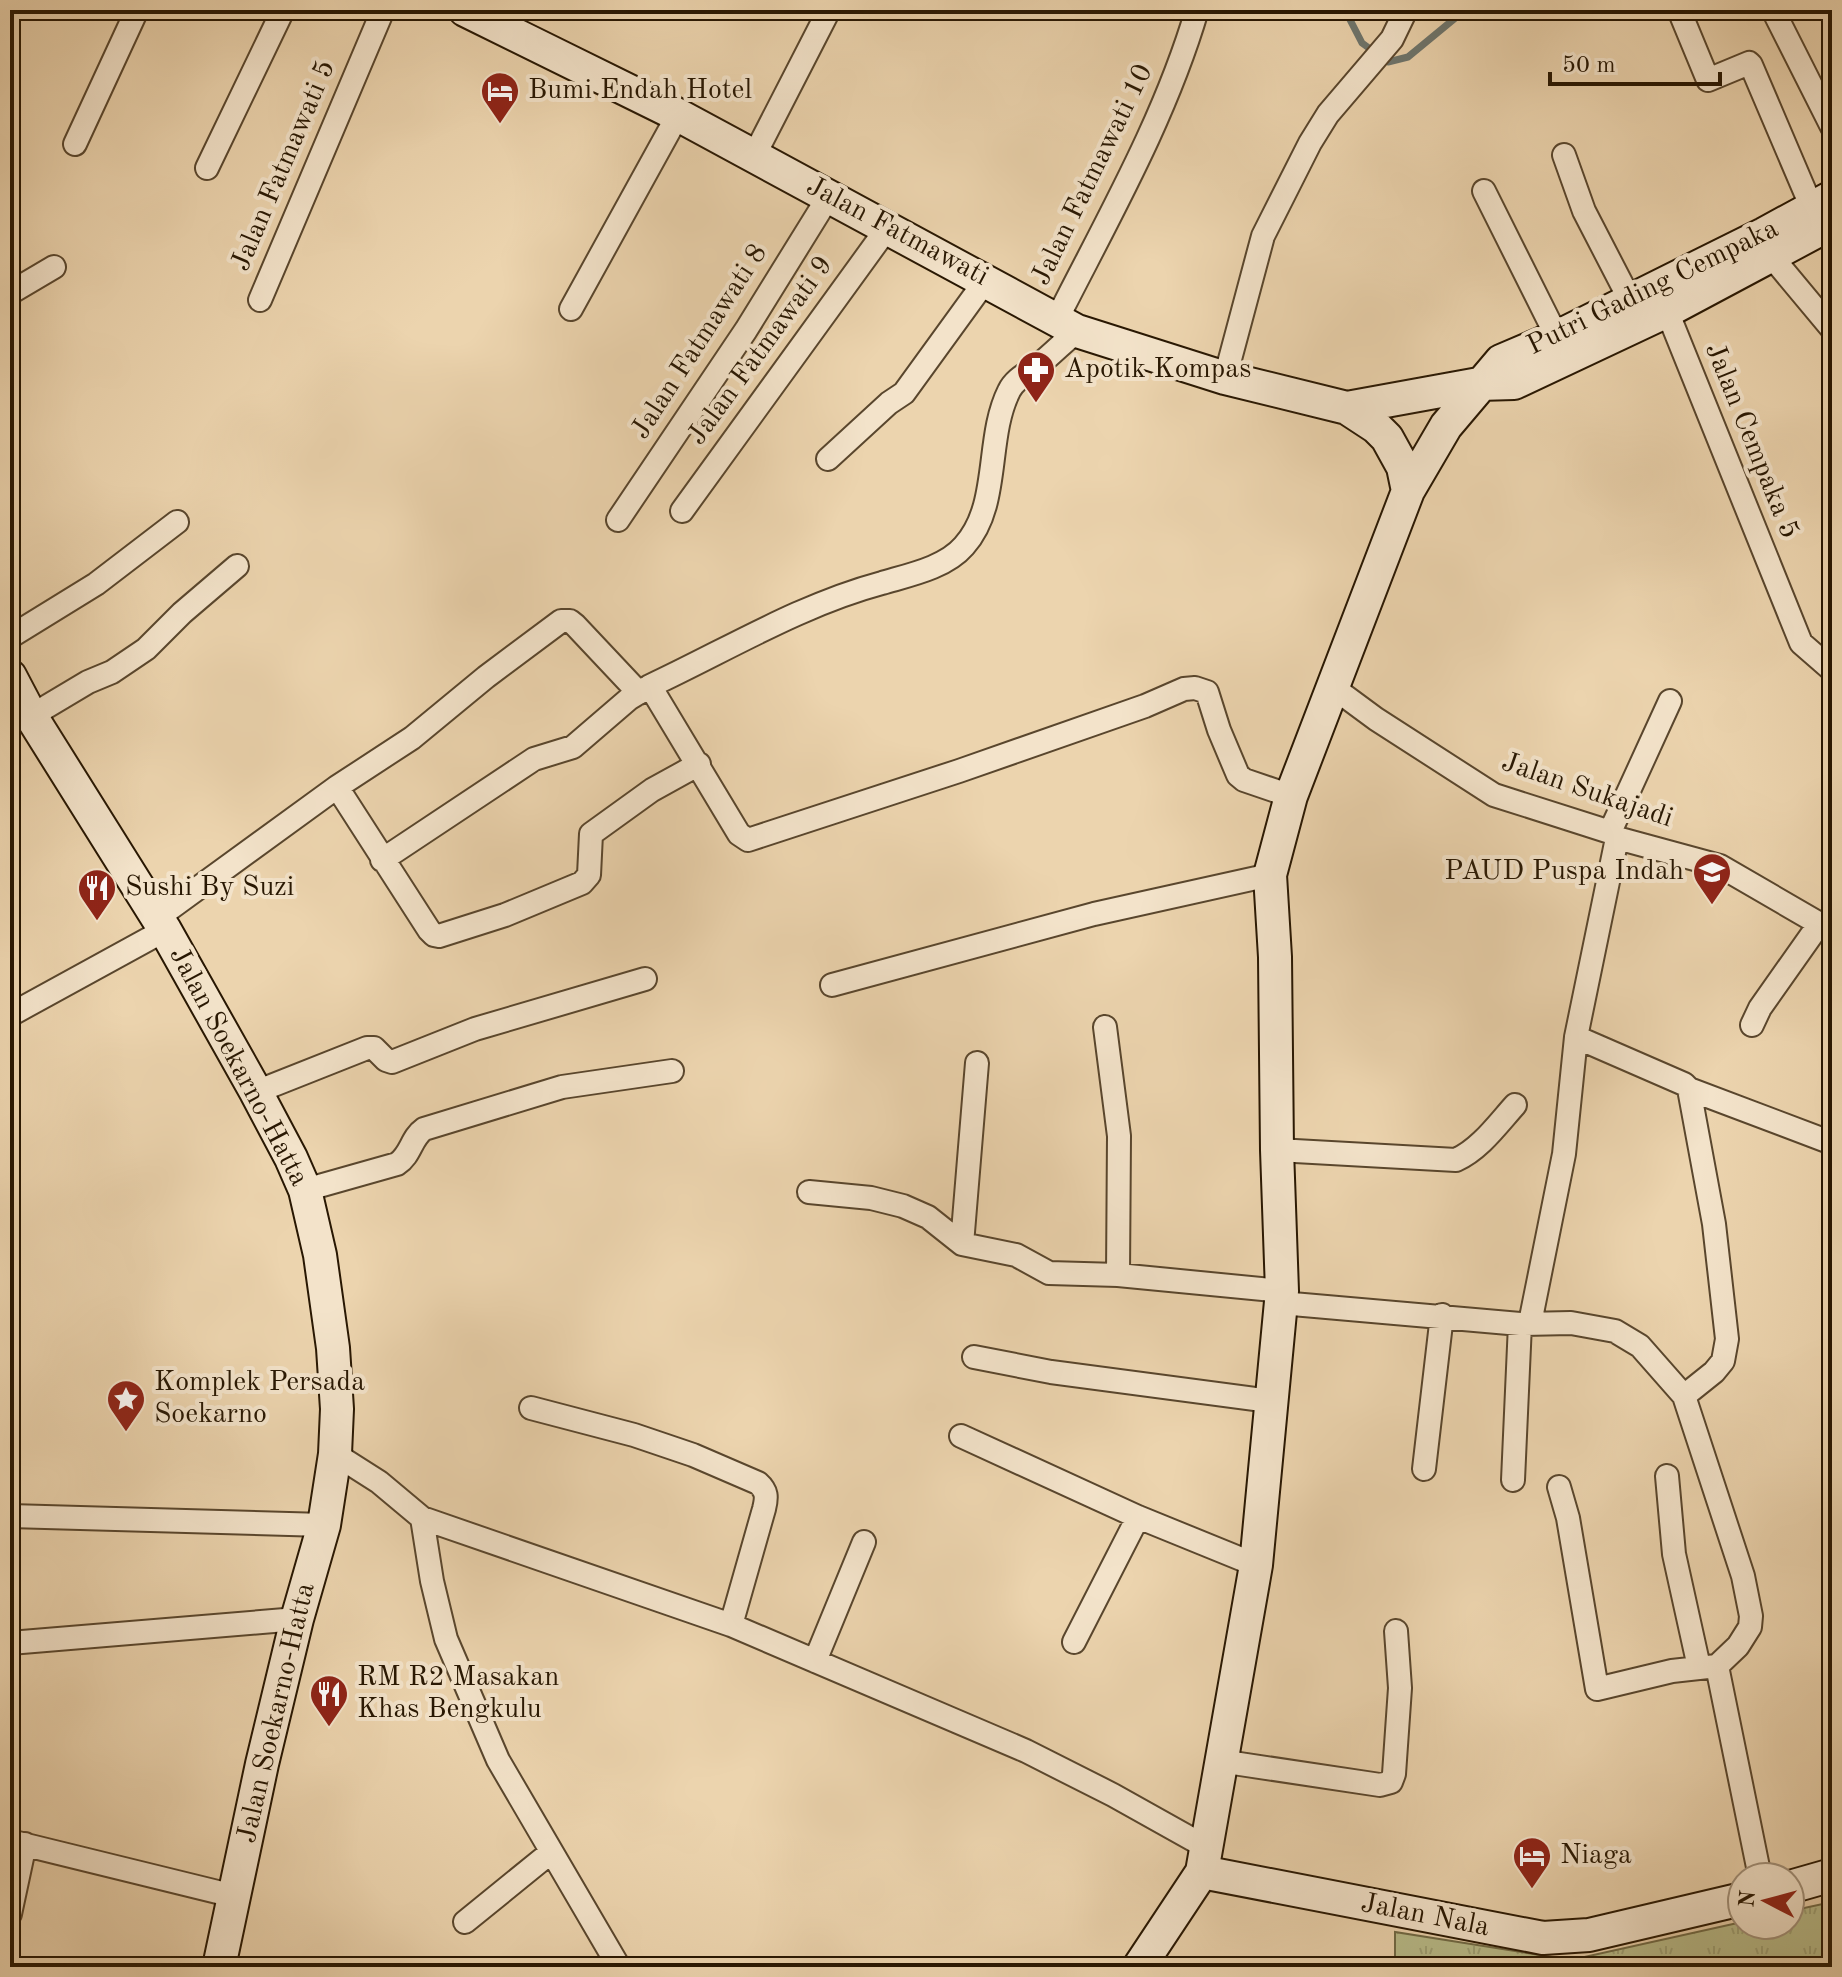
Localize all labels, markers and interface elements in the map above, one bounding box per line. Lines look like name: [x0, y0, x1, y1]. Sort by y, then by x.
scale bar: [1550, 36, 1720, 86]
text: 50 m: [1562, 54, 1616, 78]
street label: Jalan Fatmawati 5: [227, 57, 341, 275]
street label: Jalan Fatmawati 10: [1027, 60, 1159, 290]
hotel icon: Bumi Endah Hotel: [479, 70, 521, 125]
place label: Bumi Endah Hotel: [528, 77, 752, 105]
street label: Jalan Fatmawati: [801, 172, 993, 292]
street label: Putri Gading Cempaka: [1523, 215, 1783, 361]
street label: Jalan Fatmawati 8: [627, 240, 773, 444]
street label: Jalan Fatmawati 9: [683, 252, 839, 450]
street label: Jalan Cempaka 5: [1699, 339, 1803, 543]
pharmacy icon: Apotik Kompas: [1015, 349, 1057, 404]
place label: Apotik Kompas: [1064, 356, 1251, 384]
street label: Jalan Sukajadi: [1498, 749, 1676, 833]
school or university icon: PAUD Puspa Indah: [1691, 851, 1733, 906]
place label: PAUD Puspa Indah: [1444, 858, 1684, 886]
restaurant icon: Sushi By Suzi: [76, 867, 118, 922]
place label: Sushi By Suzi: [125, 874, 294, 902]
street label: Jalan Soekarno-Hatta: [163, 943, 313, 1191]
place label: Komplek Persada Soekarno: [154, 1369, 365, 1429]
place icon: Komplek Persada Soekarno: [105, 1378, 147, 1433]
street label: Jalan Soekarno-Hatta: [233, 1580, 321, 1846]
place label: RM R2 Masakan Khas Bengkulu: [357, 1664, 559, 1724]
restaurant icon: RM R2 Masakan Khas Bengkulu: [308, 1673, 350, 1728]
hotel icon: Niaga: [1511, 1835, 1553, 1890]
place label: Niaga: [1560, 1842, 1632, 1870]
north arrow: [1726, 1861, 1806, 1941]
text: N: [1736, 1889, 1760, 1909]
street label: Jalan Nala: [1358, 1890, 1492, 1942]

